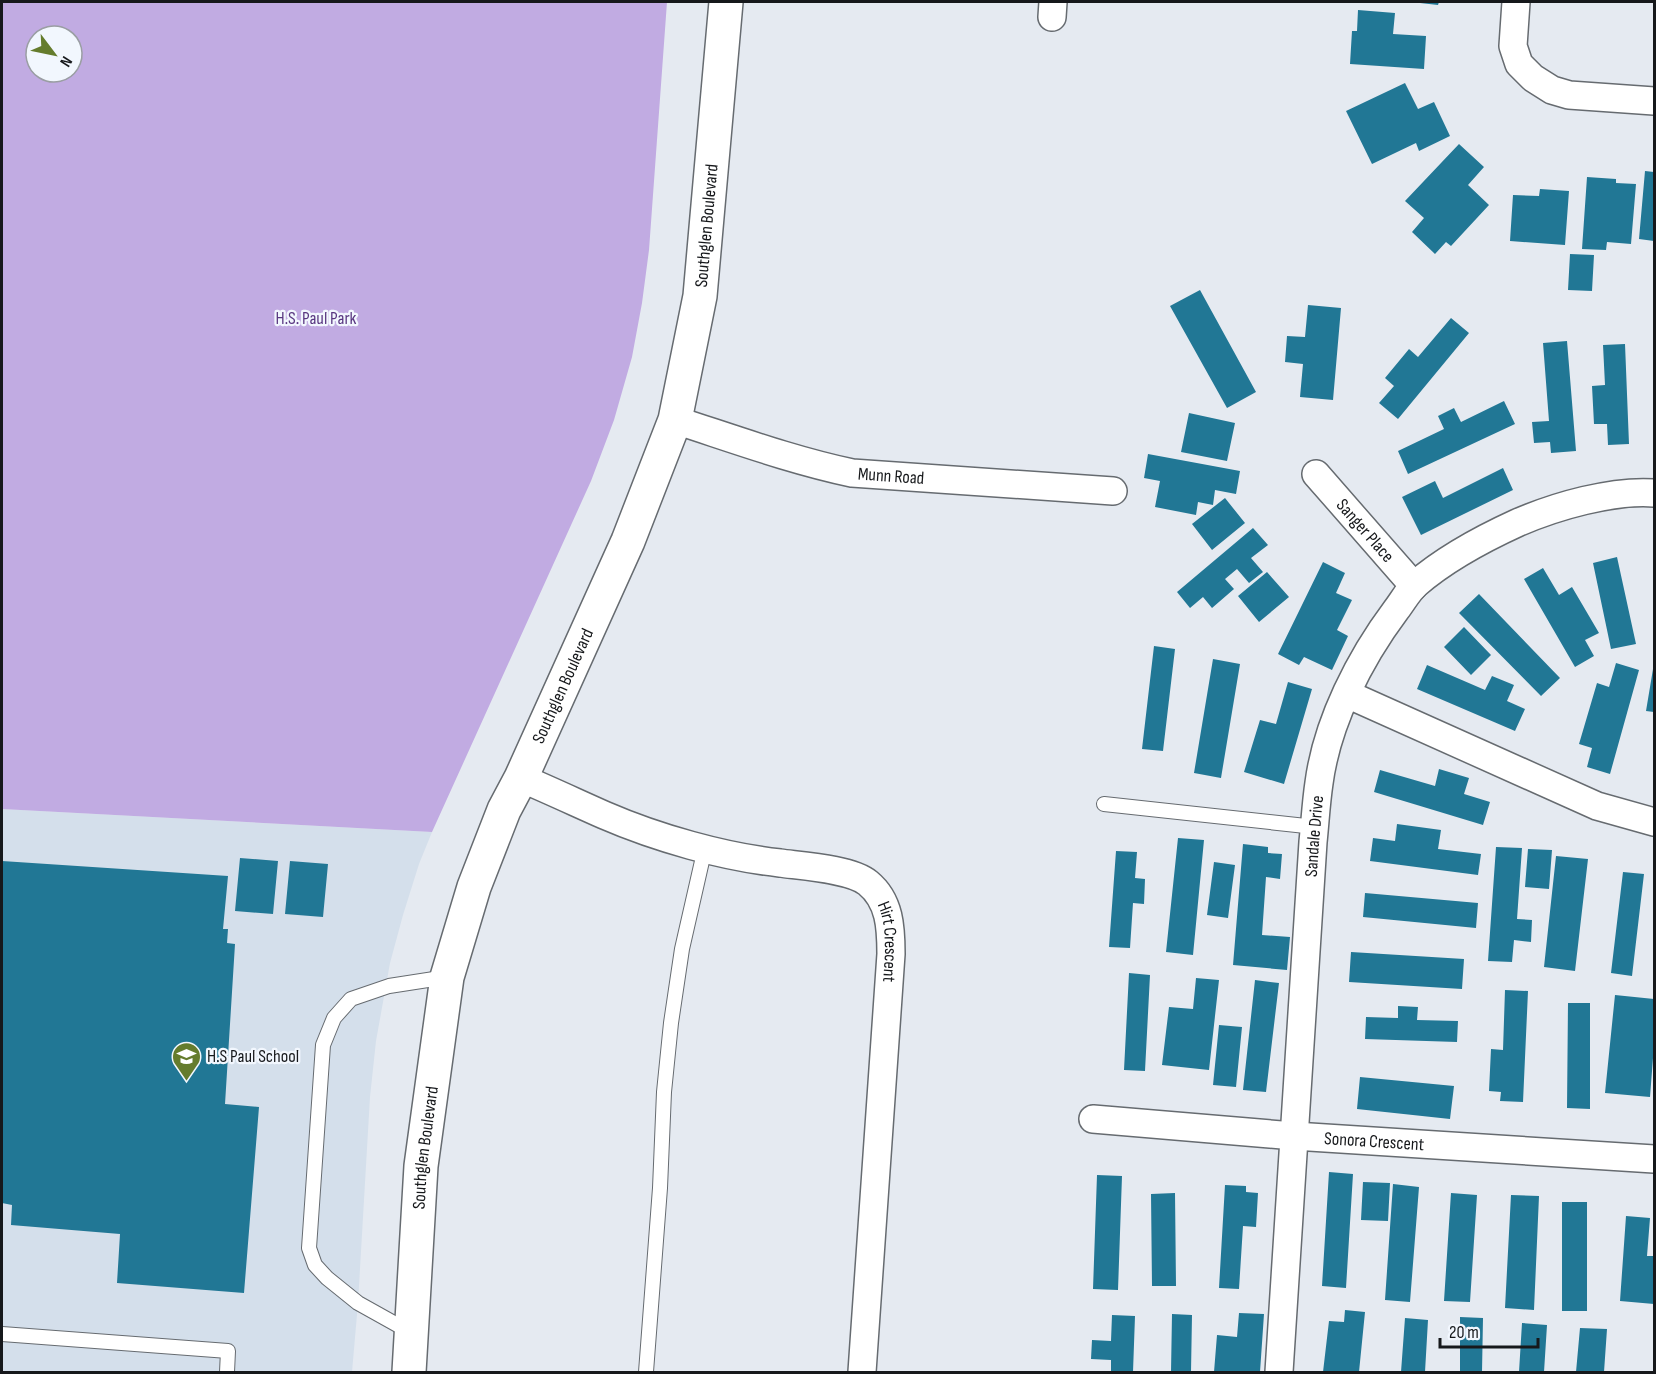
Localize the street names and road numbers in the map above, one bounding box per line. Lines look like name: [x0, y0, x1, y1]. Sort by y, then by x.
street label: Southglen Boulevard: [691, 163, 723, 288]
street label: Munn Road: [857, 463, 925, 489]
street label: Sanger Place: [1332, 495, 1398, 567]
street label: Southglen Boulevard: [528, 625, 598, 747]
street label: Sandale Drive: [1301, 794, 1328, 878]
street label: Hirt Crescent: [873, 898, 901, 983]
street label: Southglen Boulevard: [408, 1085, 443, 1210]
street label: Sonora Crescent: [1323, 1128, 1425, 1155]

